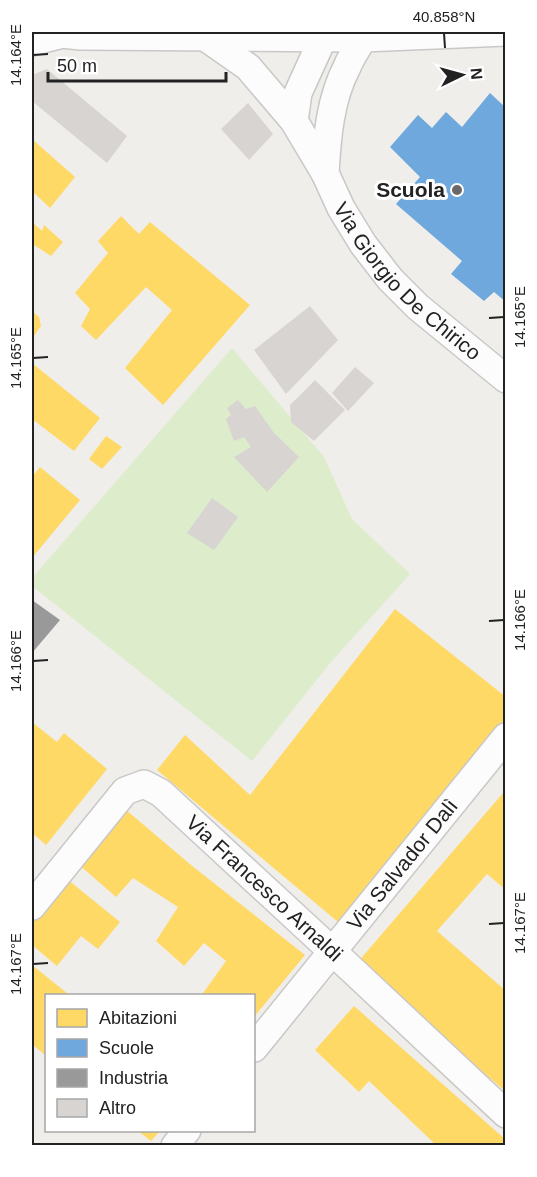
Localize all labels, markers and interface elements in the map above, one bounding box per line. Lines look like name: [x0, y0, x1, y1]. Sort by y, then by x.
text: 40.858°N: [413, 8, 475, 25]
text: 14.164°E: [7, 24, 24, 86]
scale bar: [48, 45, 226, 83]
north arrow: [432, 45, 492, 105]
text: 50 m: [57, 56, 97, 76]
text: N: [467, 67, 485, 80]
place label: Scuola: [376, 178, 445, 201]
marker: Scuola: [450, 183, 464, 197]
street label: Via Giorgio De Chirico: [329, 198, 485, 365]
text: 14.165°E: [511, 286, 528, 348]
text: 14.165°E: [7, 327, 24, 389]
text: 14.166°E: [511, 589, 528, 651]
text: 14.166°E: [7, 630, 24, 692]
street label: Via Salvador Dalì: [342, 794, 462, 934]
street label: Via Francesco Arnaldi: [182, 810, 347, 966]
text: 14.167°E: [511, 892, 528, 954]
text: 14.167°E: [7, 933, 24, 995]
legend: [45, 994, 255, 1132]
text: Abitazioni: [99, 1008, 177, 1028]
text: Scuole: [99, 1038, 154, 1058]
text: Industria: [99, 1068, 169, 1088]
text: Altro: [99, 1098, 136, 1118]

